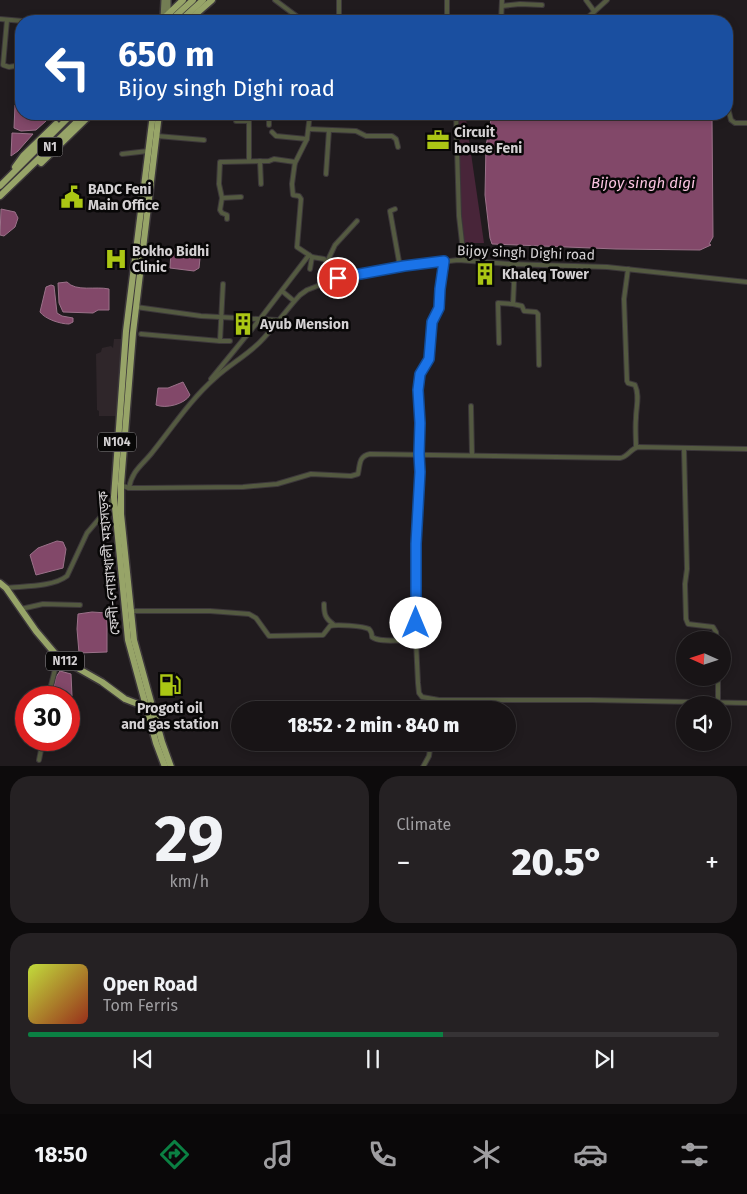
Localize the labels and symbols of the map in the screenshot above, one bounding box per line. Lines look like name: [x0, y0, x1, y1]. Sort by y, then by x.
place label: Circuit house Feni: [454, 124, 522, 157]
office icon: Circuit house Feni: [425, 127, 451, 153]
road number: N1: [38, 138, 62, 156]
water label: Bijoy singh digi: [591, 174, 695, 192]
place label: BADC Feni Main Office: [88, 181, 159, 214]
public building icon: BADC Feni Main Office: [59, 184, 85, 210]
street label: Bijoy singh Dighi road: [457, 242, 595, 264]
place label: Bokho Bidhi Clinic: [132, 243, 209, 276]
hospital icon: Bokho Bidhi Clinic: [103, 246, 129, 272]
pin: [317, 257, 359, 299]
building icon: Khaleq Tower: [472, 261, 498, 287]
place label: Khaleq Tower: [502, 266, 589, 283]
building icon: Ayub Mension: [230, 311, 256, 337]
place label: Ayub Mension: [259, 316, 349, 333]
road number: N104: [98, 432, 136, 452]
street label: ফেনী-নোয়াখালী মহাসড়ক: [94, 490, 124, 636]
position arrow: [389, 596, 441, 648]
north arrow: [676, 631, 731, 686]
road number: N112: [46, 651, 84, 670]
fuel station icon: Progoti oil and gas station: [157, 672, 183, 698]
speed limit sign: 30: [15, 686, 80, 751]
place label: Progoti oil and gas station: [121, 700, 219, 733]

